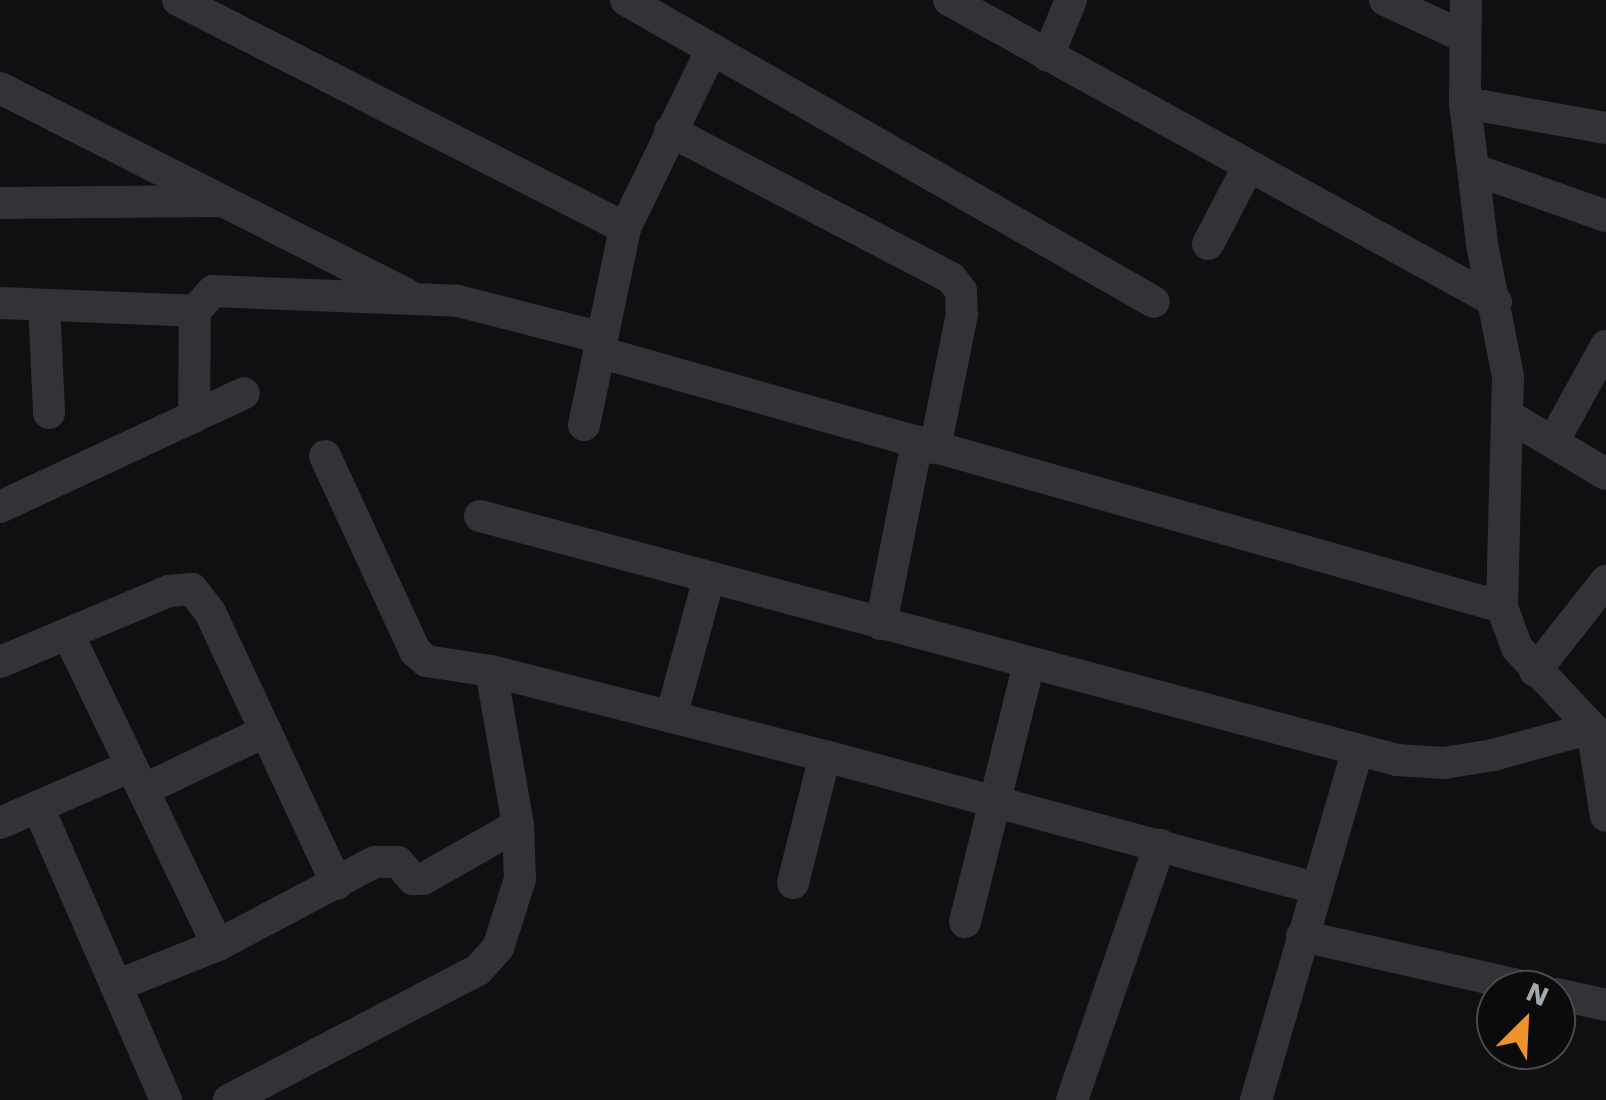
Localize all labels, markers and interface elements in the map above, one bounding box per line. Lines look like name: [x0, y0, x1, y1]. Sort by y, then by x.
north arrow: [1476, 970, 1576, 1070]
text: N: [1521, 975, 1554, 1013]

